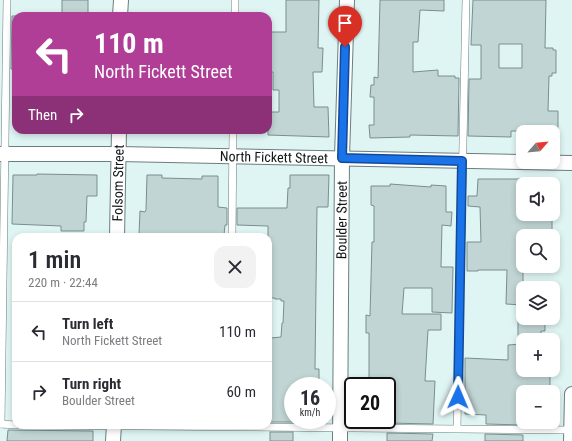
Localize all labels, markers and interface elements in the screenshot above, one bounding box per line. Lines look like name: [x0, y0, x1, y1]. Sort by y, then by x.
pin: [328, 6, 362, 47]
icon: arrive: [334, 12, 356, 34]
text: 110 m: [94, 27, 164, 60]
icon: left: [28, 28, 80, 80]
text: North Fickett Street: [94, 61, 233, 82]
icon: right: [65, 104, 87, 126]
text: Then: [28, 106, 57, 124]
north arrow: [516, 125, 560, 169]
map controls: [516, 125, 560, 429]
street label: Folsom Street: [109, 144, 127, 222]
street label: North Fickett Street: [220, 148, 328, 166]
button: sound: [516, 177, 560, 221]
street label: Boulder Street: [333, 181, 350, 259]
button: search: [516, 229, 560, 273]
text: 1 min: [28, 246, 81, 274]
button: close: [214, 246, 256, 288]
text: 220 m · 22:44: [28, 275, 98, 290]
button: layers: [516, 281, 560, 325]
text: Turn left: [62, 315, 113, 333]
icon: left: [28, 321, 50, 343]
text: 110 m: [219, 323, 256, 341]
text: North Fickett Street: [62, 333, 162, 348]
button: +: [516, 333, 560, 377]
text: Turn right: [62, 375, 121, 393]
position arrow: [437, 376, 479, 418]
speed limit sign: 20: [344, 377, 396, 429]
icon: right: [28, 381, 50, 403]
text: 60 m: [226, 383, 256, 401]
button: −: [516, 385, 560, 429]
text: 16: [300, 386, 320, 410]
text: Boulder Street: [62, 393, 135, 408]
text: km/h: [300, 407, 320, 418]

